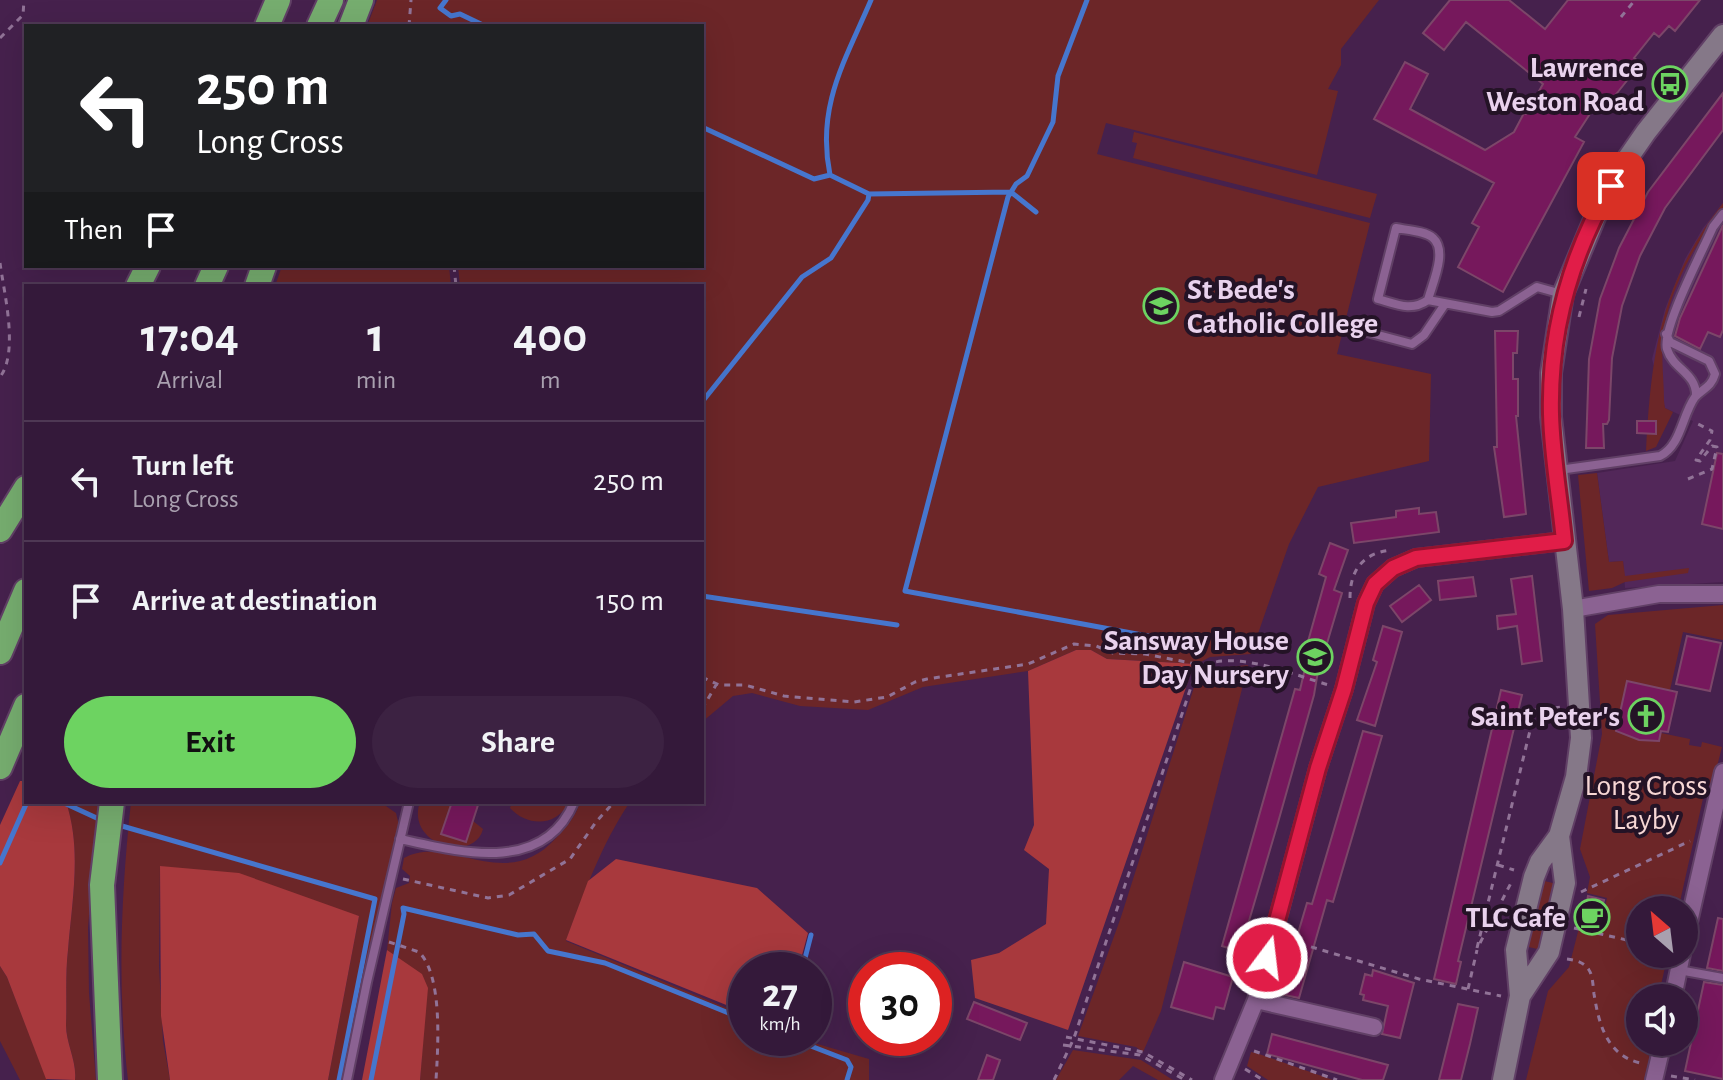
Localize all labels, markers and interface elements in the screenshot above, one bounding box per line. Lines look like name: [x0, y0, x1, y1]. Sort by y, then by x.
place label: Lawrence Weston Road: [1486, 53, 1644, 117]
icon: left: [64, 56, 168, 160]
text: 250 m: [196, 59, 329, 115]
bus stop icon: Lawrence Weston Road: [1651, 65, 1689, 103]
text: Long Cross: [196, 124, 344, 160]
pin: [1577, 152, 1645, 220]
icon: arrive: [1589, 164, 1633, 208]
icon: arrive: [139, 208, 183, 252]
text: Then: [64, 215, 123, 245]
place label: St Bede's Catholic College: [1187, 275, 1378, 339]
school or university icon: St Bede's Catholic College: [1142, 287, 1180, 325]
text: 17:04: [141, 313, 239, 361]
text: 1: [367, 313, 385, 361]
text: 400: [513, 313, 587, 361]
text: Arrival: [156, 367, 223, 393]
text: min: [356, 367, 396, 393]
text: m: [540, 367, 561, 393]
text: Turn left: [132, 451, 233, 481]
icon: left: [64, 459, 108, 503]
text: 250 m: [593, 466, 664, 496]
text: Long Cross: [132, 486, 239, 512]
icon: arrive: [64, 579, 108, 623]
text: Arrive at destination: [132, 586, 378, 616]
text: 150 m: [596, 586, 664, 616]
place label: Sansway House Day Nursery: [1104, 626, 1290, 690]
school or university icon: Sansway House Day Nursery: [1296, 638, 1334, 676]
button: Exit: [64, 696, 356, 788]
button: Share: [372, 696, 664, 788]
church icon: Saint Peter's: [1627, 697, 1665, 735]
place label: Saint Peter's: [1470, 702, 1620, 732]
park label: Long Cross Layby: [1584, 771, 1708, 835]
north arrow: [1626, 896, 1698, 968]
map controls: [1626, 896, 1698, 1056]
cafe icon: TLC Cafe: [1573, 898, 1611, 936]
place label: TLC Cafe: [1466, 903, 1566, 933]
position arrow: [1225, 916, 1309, 1000]
speed limit sign: 30: [848, 952, 952, 1056]
text: 27: [762, 974, 798, 1014]
button: sound: [1626, 984, 1698, 1056]
text: km/h: [759, 1014, 801, 1034]

